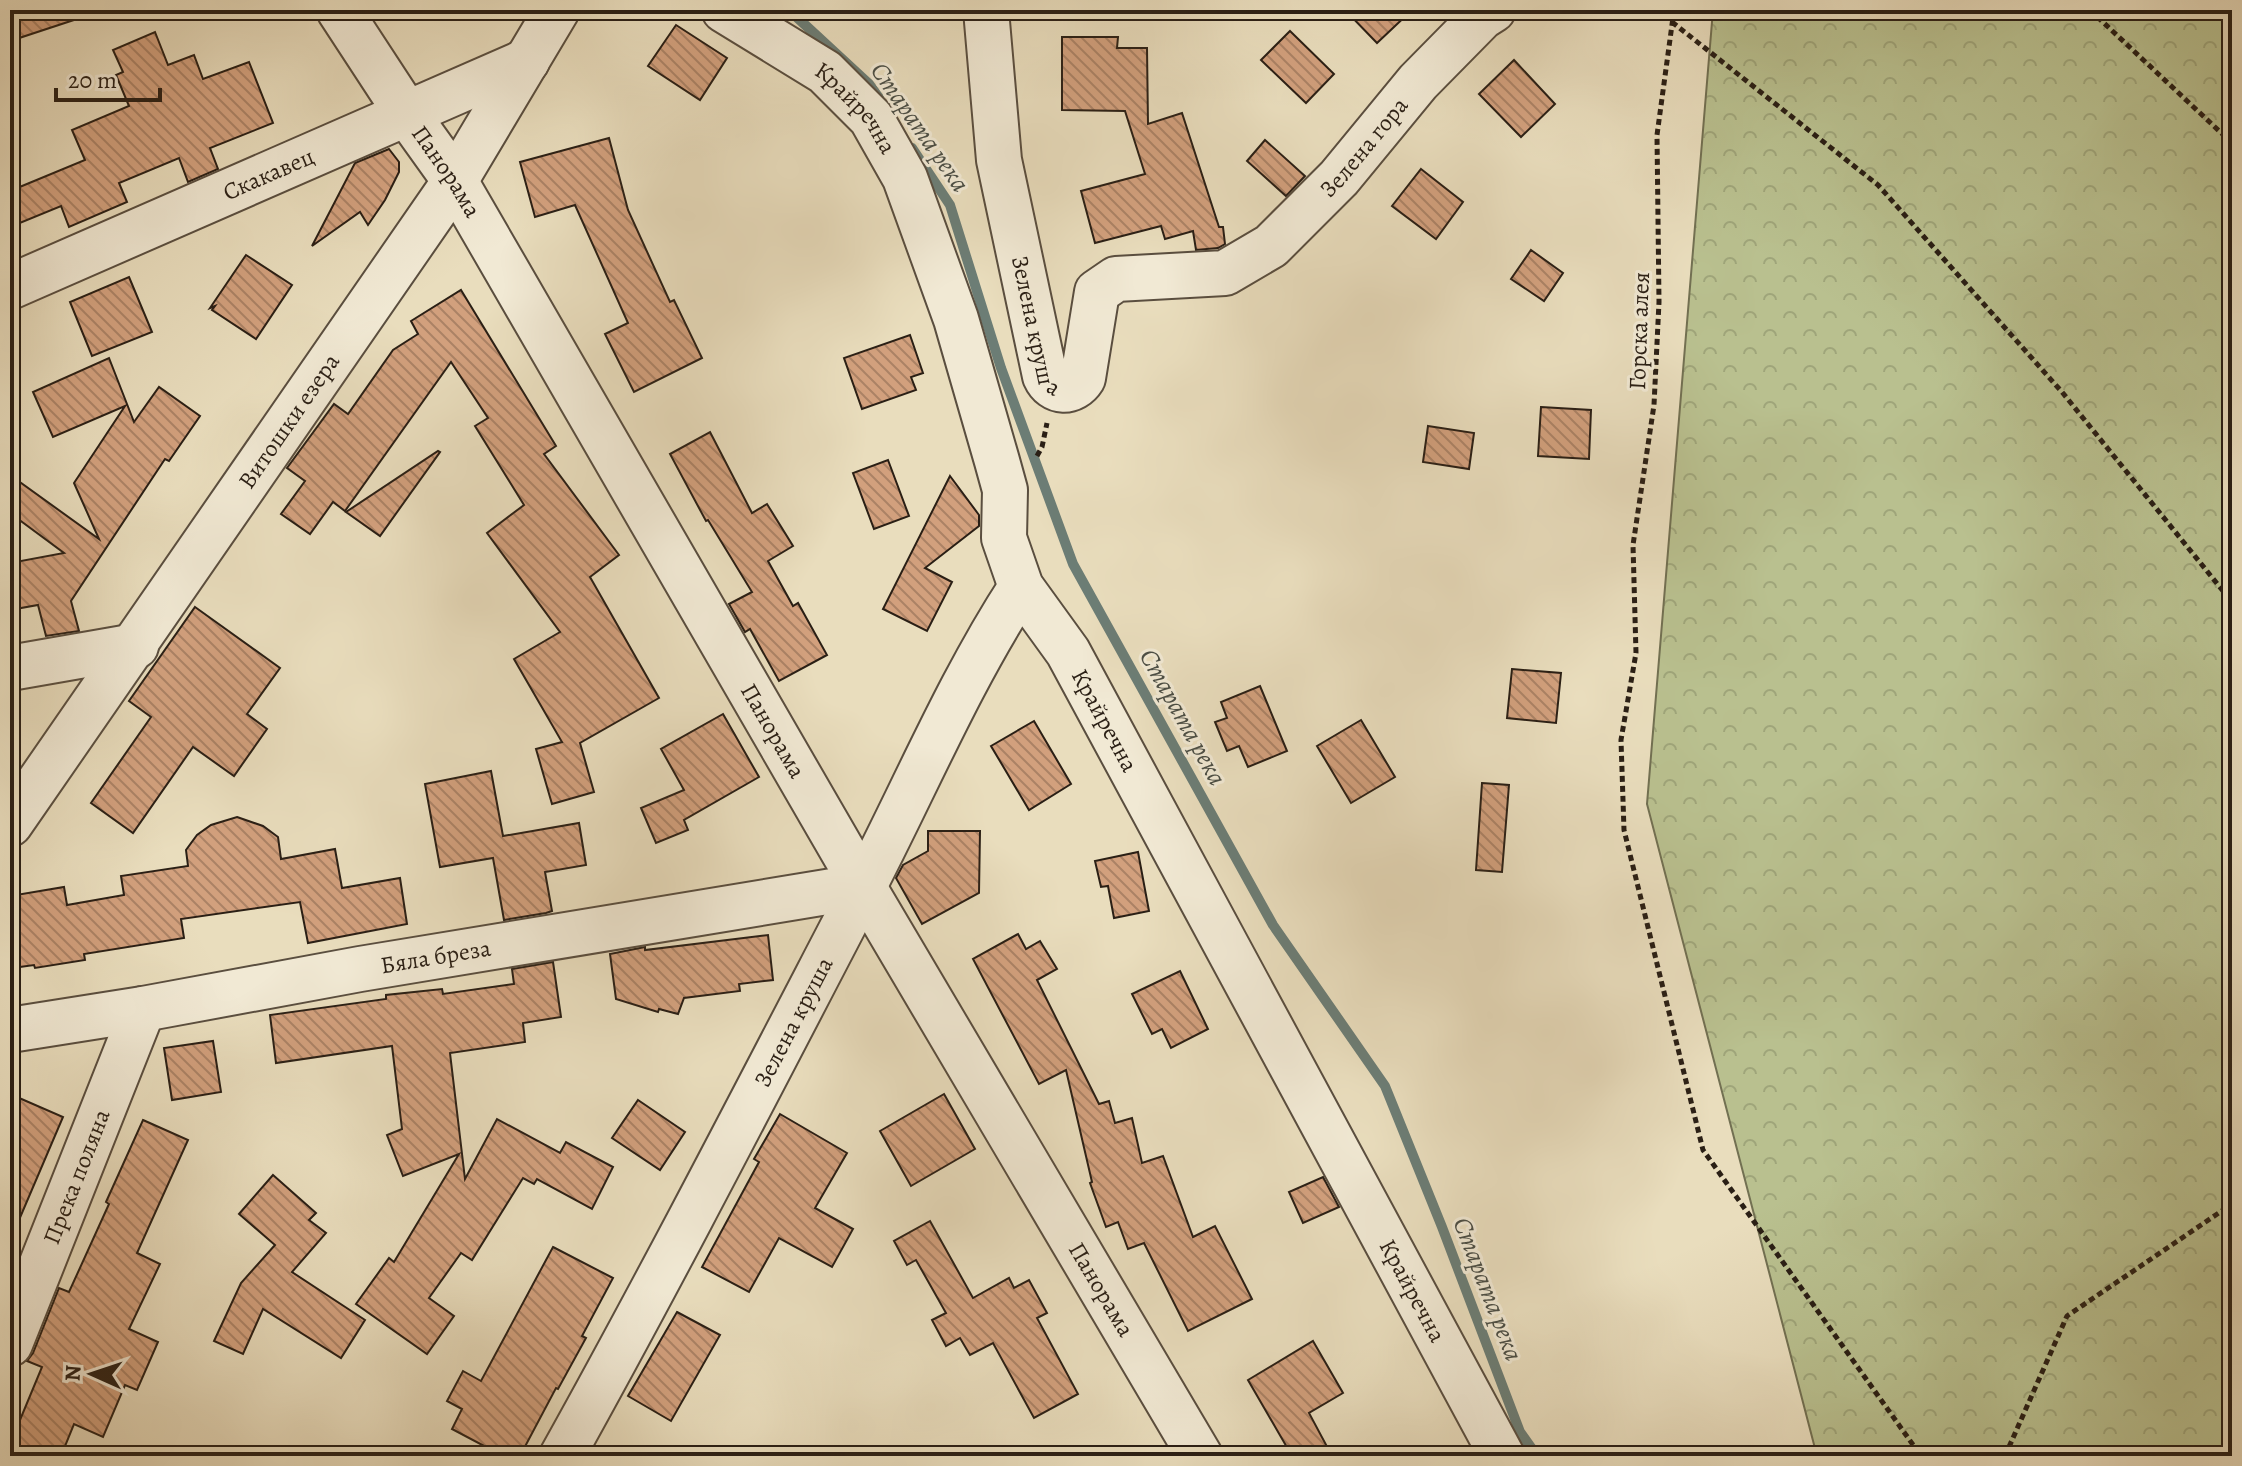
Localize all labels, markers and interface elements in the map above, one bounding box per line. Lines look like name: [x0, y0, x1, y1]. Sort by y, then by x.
scale bar: [56, 52, 160, 102]
street label: Крайречна: [809, 54, 904, 160]
water label: Старата река: [862, 55, 978, 199]
text: 20 m: [68, 64, 117, 96]
street label: Зелена гора: [1313, 90, 1415, 204]
street label: Панорама: [404, 119, 489, 223]
street label: Скакавец: [218, 140, 319, 208]
street label: Зелена круша: [1004, 253, 1067, 403]
street label: Горска алея: [1621, 271, 1657, 391]
street label: Витошки езера: [231, 347, 347, 495]
water label: Старата река: [1131, 642, 1235, 792]
street label: Крайречна: [1064, 663, 1146, 777]
street label: Панорама: [733, 678, 813, 784]
street label: Бяла бреза: [378, 932, 493, 981]
street label: Зелена круша: [746, 951, 840, 1092]
street label: Прека поляна: [35, 1104, 118, 1249]
water label: Старата река: [1445, 1212, 1531, 1366]
street label: Крайречна: [1372, 1233, 1454, 1348]
street label: Панорама: [1061, 1236, 1142, 1343]
north arrow: [52, 1334, 132, 1414]
text: N: [58, 1364, 88, 1382]

